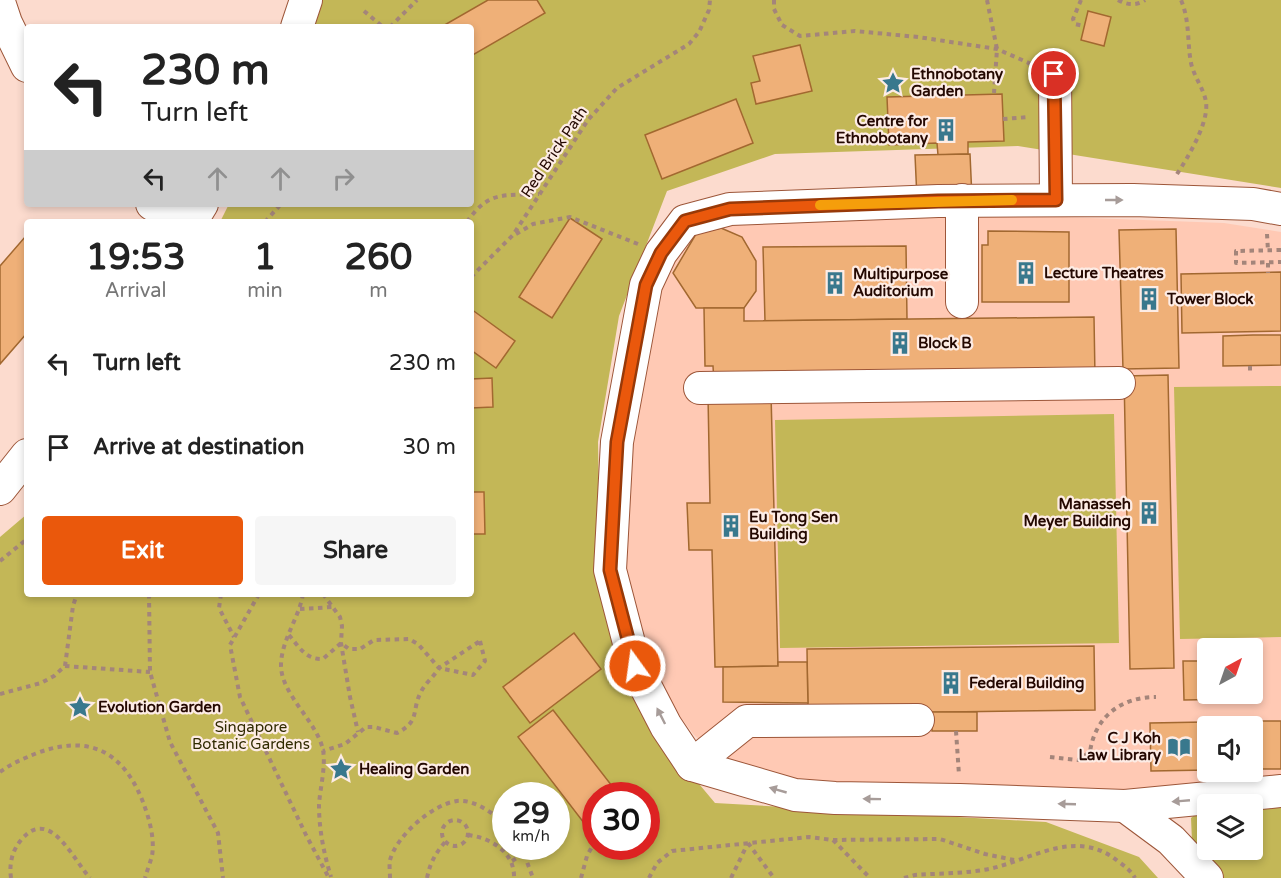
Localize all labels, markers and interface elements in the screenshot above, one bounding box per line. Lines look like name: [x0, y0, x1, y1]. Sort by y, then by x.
text: 230 m: [141, 45, 270, 96]
icon: left: [42, 48, 120, 126]
pin: [1028, 48, 1079, 99]
icon: arrive: [1037, 57, 1070, 90]
place label: Ethnobotany Garden: [911, 65, 1003, 100]
place icon: Ethnobotany Garden: [880, 70, 906, 96]
text: Turn left: [141, 96, 248, 129]
street label: Red Brick Path: [517, 103, 591, 201]
place label: Centre for Ethnobotany: [836, 112, 928, 148]
building icon: Centre for Ethnobotany: [933, 117, 959, 143]
icon: left: [138, 162, 171, 195]
icon: ahead: [201, 162, 234, 195]
icon: ahead: [264, 162, 297, 195]
icon: right: [327, 162, 360, 195]
one-way arrow: [1105, 195, 1124, 205]
text: 19:53: [86, 236, 186, 279]
text: 1: [254, 236, 276, 279]
text: 260: [344, 236, 412, 279]
building icon: Lecture Theatres: [1013, 260, 1039, 286]
place label: Lecture Theatres: [1044, 264, 1164, 282]
place label: Multipurpose Auditorium: [853, 265, 949, 300]
building icon: Multipurpose Auditorium: [822, 270, 848, 296]
text: Arrival: [105, 279, 167, 303]
text: min: [247, 279, 283, 303]
text: m: [369, 279, 388, 303]
building icon: Tower Block: [1136, 286, 1162, 312]
place label: Tower Block: [1166, 290, 1253, 308]
building icon: Block B: [887, 330, 913, 356]
place label: Block B: [918, 334, 972, 352]
icon: left: [42, 347, 75, 380]
text: Turn left: [93, 350, 181, 376]
text: 230 m: [389, 350, 456, 376]
icon: arrive: [42, 431, 75, 464]
text: Arrive at destination: [93, 434, 304, 460]
text: 30 m: [402, 434, 456, 460]
place label: Manasseh Meyer Building: [1024, 495, 1131, 531]
building icon: Manasseh Meyer Building: [1136, 500, 1162, 526]
place label: Eu Tong Sen Building: [749, 508, 838, 544]
building icon: Eu Tong Sen Building: [718, 513, 744, 539]
button: Exit: [42, 516, 243, 585]
button: Share: [255, 516, 456, 585]
position arrow: [603, 634, 667, 698]
north arrow: [1197, 638, 1263, 704]
map controls: [1197, 638, 1263, 860]
building icon: Federal Building: [938, 670, 964, 696]
place label: Federal Building: [969, 674, 1084, 693]
place icon: Evolution Garden: [67, 694, 93, 720]
place label: Evolution Garden: [98, 698, 221, 716]
one-way arrow: [656, 707, 666, 725]
button: sound: [1197, 716, 1263, 782]
park label: Singapore Botanic Gardens: [192, 718, 310, 753]
place label: C J Koh Law Library: [1078, 729, 1161, 765]
library icon: C J Koh Law Library: [1166, 734, 1192, 760]
place icon: Healing Garden: [328, 756, 354, 782]
place label: Healing Garden: [359, 760, 469, 779]
speed limit sign: 30: [582, 782, 660, 860]
one-way arrow: [769, 785, 787, 794]
one-way arrow: [863, 794, 882, 804]
button: layers: [1197, 794, 1263, 860]
text: 29: [512, 795, 550, 832]
one-way arrow: [1171, 796, 1190, 806]
one-way arrow: [1057, 799, 1076, 808]
text: km/h: [512, 827, 550, 845]

